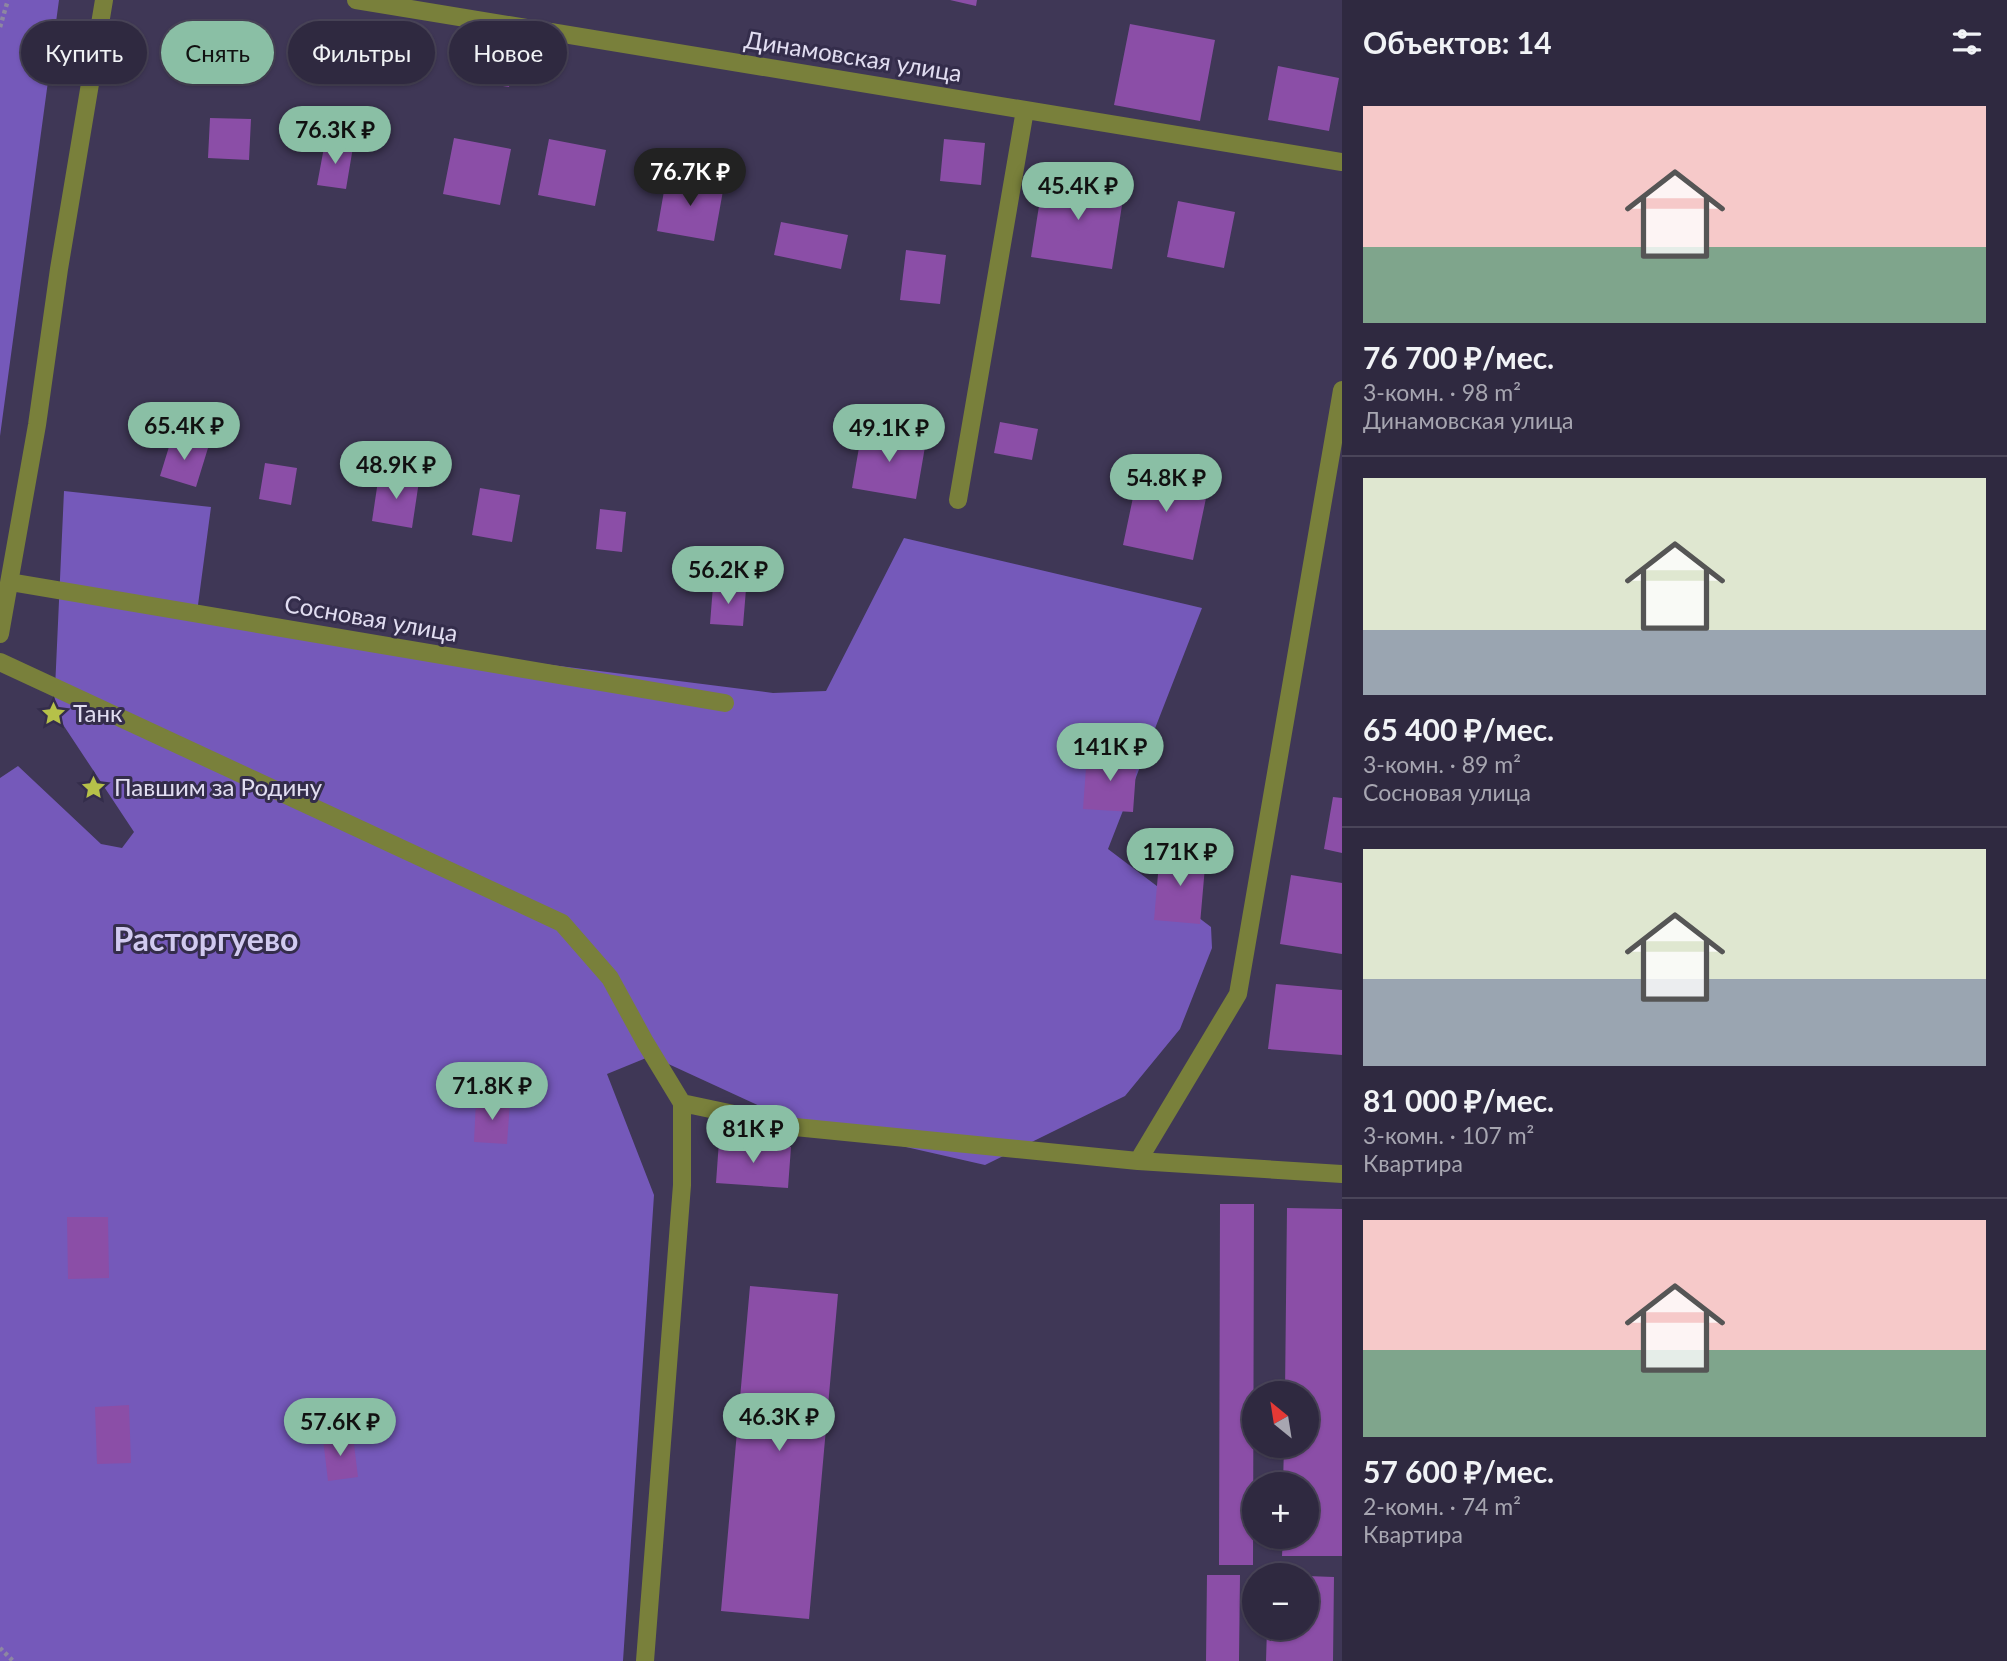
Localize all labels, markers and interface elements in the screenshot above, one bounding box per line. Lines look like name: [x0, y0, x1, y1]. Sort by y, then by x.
chip: Купить: [21, 21, 147, 84]
chip: Снять: [161, 21, 274, 84]
chip: Фильтры: [288, 21, 435, 84]
chip: Новое: [449, 21, 567, 84]
icon: filters: [1948, 23, 1986, 61]
street label: Динамовская улица: [742, 24, 964, 87]
text: Объектов: 14: [1363, 24, 1552, 60]
pin: 76.3K ₽: [270, 106, 400, 166]
text: 76.3K ₽: [295, 115, 375, 143]
pin: 76.7K ₽: [625, 148, 755, 208]
icon: home: [1612, 151, 1738, 277]
text: 76.7K ₽: [650, 157, 730, 185]
pin: 45.4K ₽: [1013, 162, 1143, 222]
text: 45.4K ₽: [1038, 171, 1118, 199]
text: 76 700 ₽/мес.: [1363, 339, 1554, 375]
text: 3-комн. · 98 m²: [1363, 378, 1521, 406]
pin: 65.4K ₽: [119, 402, 249, 462]
pin: 49.1K ₽: [824, 405, 954, 464]
text: Динамовская улица: [1363, 406, 1574, 434]
text: 65.4K ₽: [144, 411, 224, 439]
text: 49.1K ₽: [849, 413, 929, 441]
pin: 48.9K ₽: [331, 442, 461, 501]
text: 48.9K ₽: [356, 450, 436, 478]
pin: 54.8K ₽: [1101, 454, 1231, 514]
text: 54.8K ₽: [1126, 463, 1206, 491]
icon: home: [1612, 523, 1738, 649]
pin: 56.2K ₽: [663, 546, 793, 606]
text: 56.2K ₽: [688, 555, 768, 583]
street label: Сосновая улица: [282, 588, 460, 647]
place label: Танк: [73, 698, 123, 727]
place icon: Танк: [39, 700, 67, 728]
text: 65 400 ₽/мес.: [1363, 711, 1554, 747]
pin: 141K ₽: [1053, 724, 1167, 783]
text: 141K ₽: [1073, 732, 1147, 760]
text: 3-комн. · 89 m²: [1363, 750, 1521, 778]
place label: Павшим за Родину: [114, 772, 323, 801]
place icon: Павшим за Родину: [80, 774, 108, 802]
text: Сосновая улица: [1363, 778, 1531, 806]
pin: 171K ₽: [1123, 828, 1237, 888]
text: 171K ₽: [1143, 837, 1217, 865]
icon: home: [1612, 894, 1738, 1020]
district label: Расторгуево: [114, 919, 298, 958]
pin: 71.8K ₽: [427, 1062, 557, 1122]
text: 71.8K ₽: [452, 1071, 532, 1099]
text: 81 000 ₽/мес.: [1363, 1082, 1554, 1118]
pin: 81K ₽: [704, 1106, 802, 1165]
text: 81K ₽: [722, 1114, 784, 1142]
text: 3-комн. · 107 m²: [1363, 1121, 1534, 1149]
text: Квартира: [1363, 1149, 1463, 1177]
icon: home: [1612, 1265, 1738, 1391]
north arrow: [1242, 1381, 1320, 1458]
map controls: [1242, 1381, 1319, 1640]
pin: 46.3K ₽: [714, 1394, 844, 1453]
pin: 57.6K ₽: [275, 1398, 405, 1458]
text: 46.3K ₽: [739, 1402, 819, 1430]
text: 57.6K ₽: [300, 1407, 380, 1435]
text: 57 600 ₽/мес.: [1363, 1453, 1554, 1489]
button: +: [1242, 1472, 1319, 1549]
text: 2-комн. · 74 m²: [1363, 1492, 1521, 1520]
text: Квартира: [1363, 1520, 1463, 1548]
button: −: [1242, 1563, 1319, 1640]

